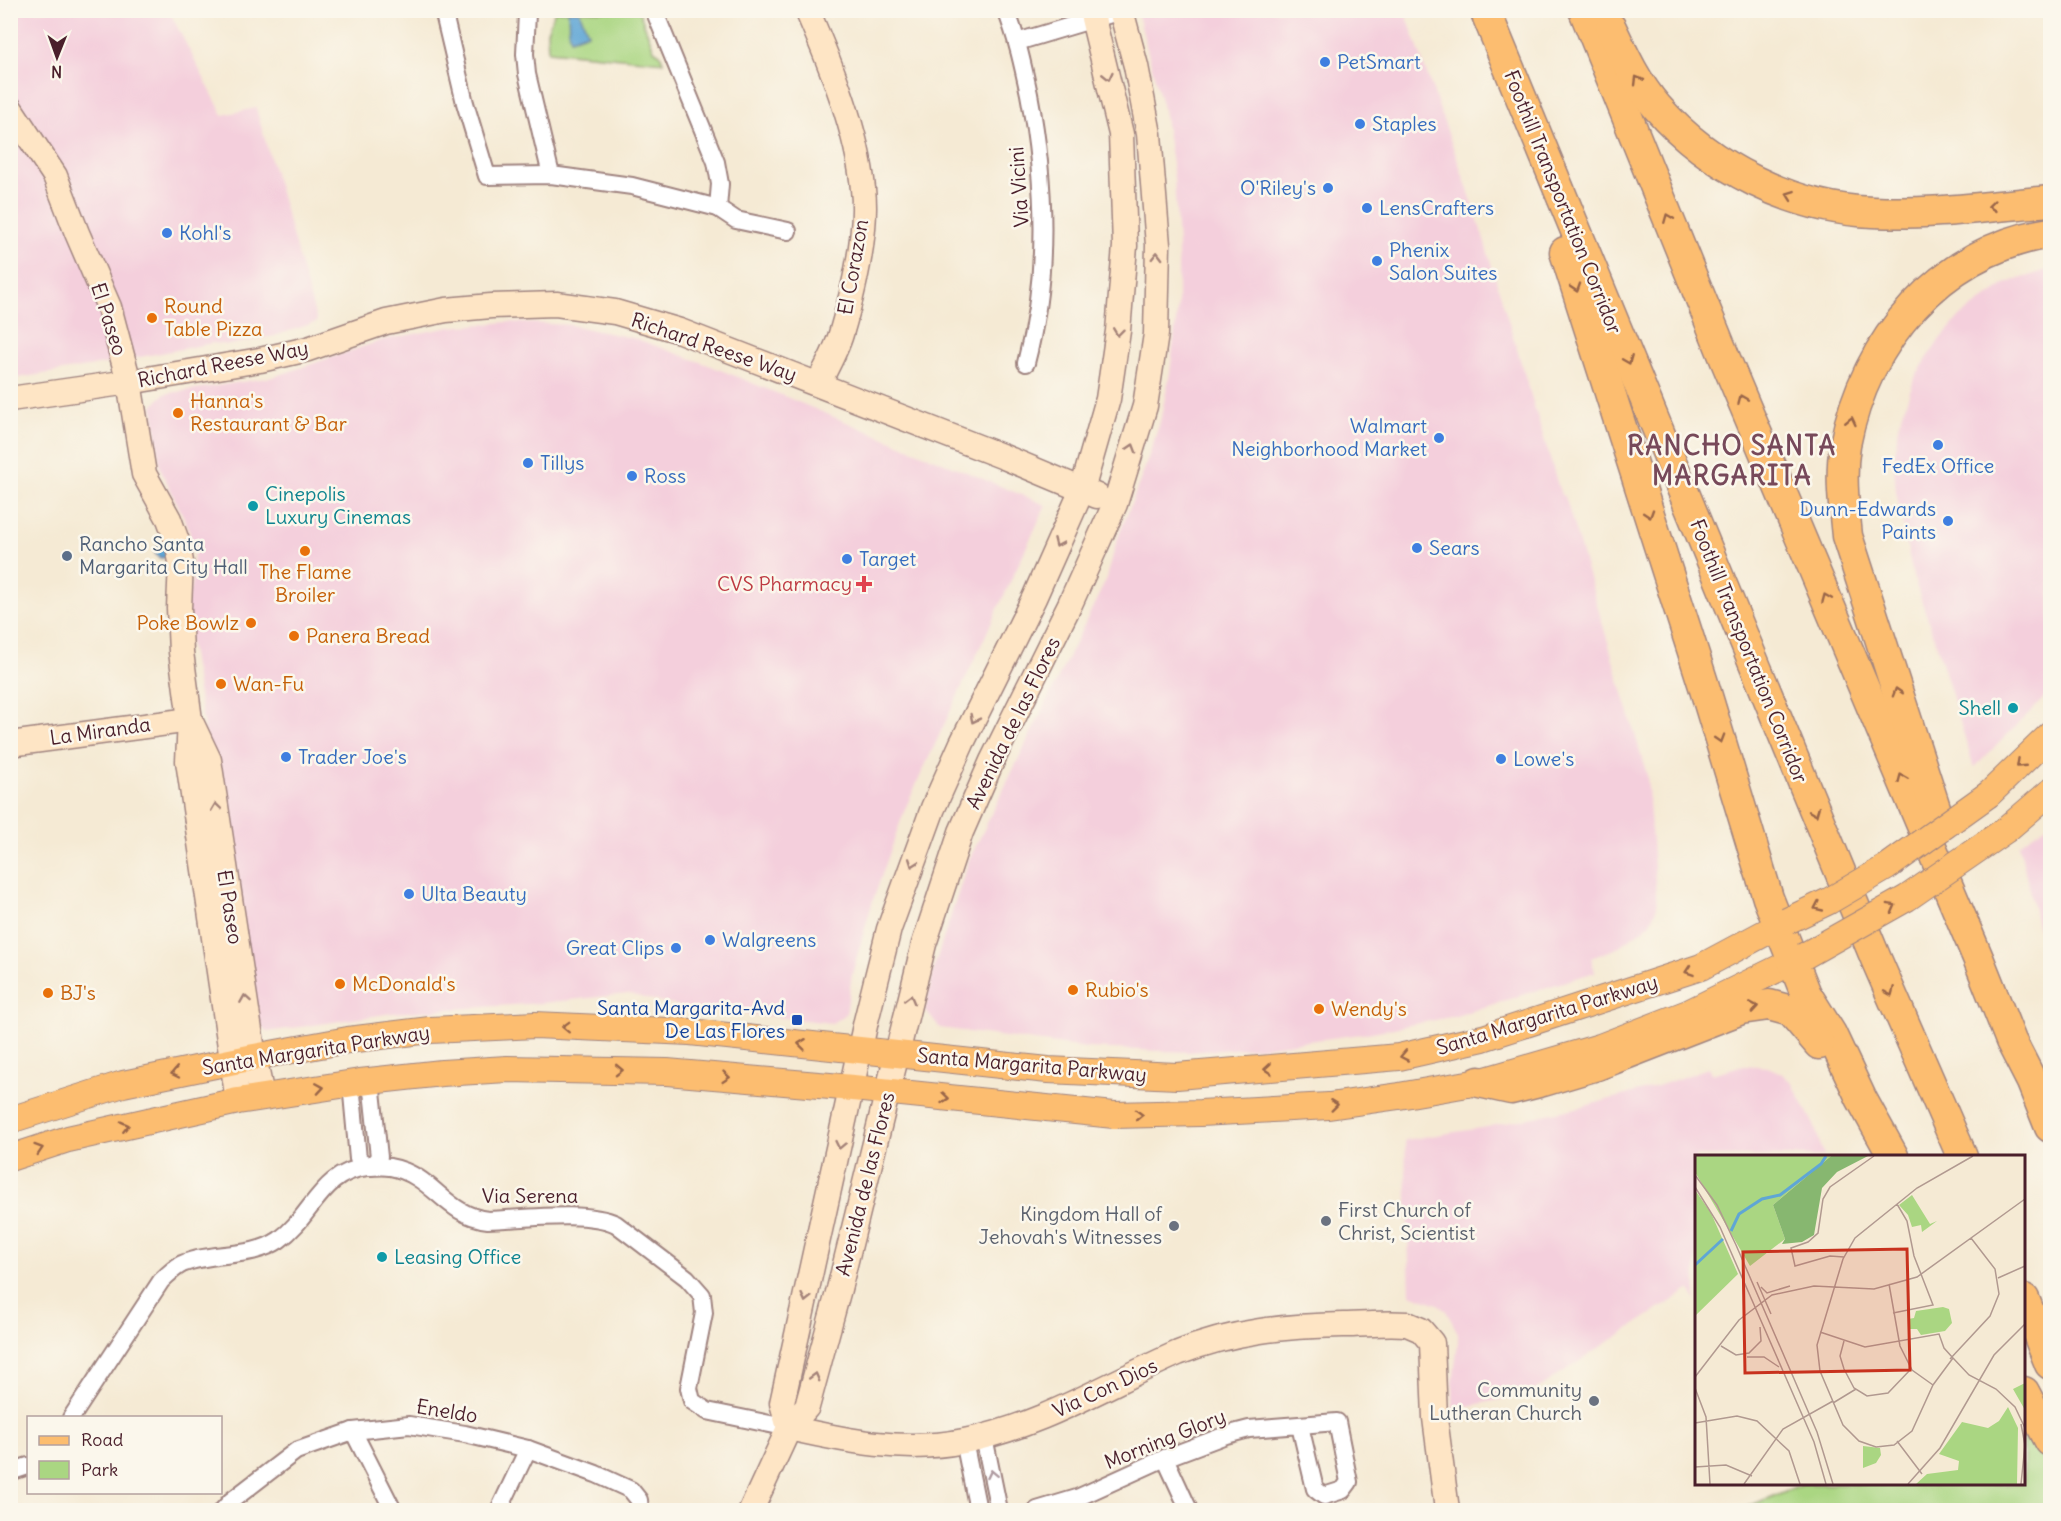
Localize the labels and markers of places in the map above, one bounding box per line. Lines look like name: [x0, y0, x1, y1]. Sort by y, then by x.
place label: PetSmart: [1337, 49, 1421, 74]
marker: PetSmart: [1318, 55, 1332, 69]
place label: Staples: [1372, 111, 1437, 136]
marker: Staples: [1353, 117, 1367, 131]
place label: O'Riley's: [1240, 175, 1316, 200]
marker: O'Riley's: [1321, 181, 1335, 195]
place label: LensCrafters: [1379, 195, 1494, 220]
marker: LensCrafters: [1360, 201, 1374, 215]
place label: Kohl's: [179, 220, 231, 245]
marker: Kohl's: [160, 226, 174, 240]
place label: Phenix Salon Suites: [1389, 237, 1497, 285]
marker: Phenix Salon Suites: [1370, 254, 1384, 268]
place label: Round Table Pizza: [164, 293, 263, 341]
marker: Round Table Pizza: [145, 311, 159, 325]
place label: Hanna's Restaurant & Bar: [190, 388, 347, 436]
marker: Hanna's Restaurant & Bar: [171, 406, 185, 420]
place label: Walmart Neighborhood Market: [1231, 413, 1427, 461]
marker: Walmart Neighborhood Market: [1432, 431, 1446, 445]
marker: FedEx Office: [1931, 438, 1945, 452]
place label: Tillys: [540, 450, 584, 475]
place label: FedEx Office: [1882, 453, 1994, 478]
marker: Tillys: [521, 456, 535, 470]
place label: Ross: [644, 463, 686, 488]
marker: Ross: [625, 469, 639, 483]
place label: Cinepolis Luxury Cinemas: [265, 481, 411, 529]
place label: Dunn-Edwards Paints: [1799, 496, 1936, 544]
marker: Cinepolis Luxury Cinemas: [246, 499, 260, 513]
marker: Dunn-Edwards Paints: [1941, 514, 1955, 528]
place label: Rancho Santa Margarita City Hall: [79, 531, 248, 579]
place label: Sears: [1429, 535, 1480, 560]
marker: Sears: [1410, 541, 1424, 555]
marker: The Flame Broiler: [298, 544, 312, 558]
place label: Target: [859, 546, 916, 571]
marker: Rancho Santa Margarita City Hall: [60, 549, 74, 563]
marker: Target: [840, 552, 854, 566]
place label: The Flame Broiler: [258, 559, 352, 607]
place label: CVS Pharmacy: [717, 571, 852, 596]
marker: CVS Pharmacy: [857, 577, 871, 591]
place label: Poke Bowlz: [136, 610, 239, 635]
marker: Poke Bowlz: [244, 616, 258, 630]
place label: Panera Bread: [306, 623, 430, 648]
marker: Panera Bread: [287, 629, 301, 643]
place label: Wan-Fu: [233, 671, 304, 696]
marker: Wan-Fu: [214, 677, 228, 691]
place label: Shell: [1959, 695, 2001, 720]
marker: Shell: [2006, 701, 2020, 715]
place label: Trader Joe's: [298, 744, 407, 769]
place label: Lowe's: [1513, 746, 1574, 771]
marker: Trader Joe's: [279, 750, 293, 764]
marker: Lowe's: [1494, 752, 1508, 766]
place label: Ulta Beauty: [421, 881, 527, 906]
marker: Ulta Beauty: [402, 887, 416, 901]
place label: Walgreens: [722, 927, 816, 952]
marker: Walgreens: [703, 933, 717, 947]
place label: Great Clips: [566, 935, 664, 960]
marker: Great Clips: [669, 941, 683, 955]
place label: McDonald's: [352, 971, 456, 996]
marker: McDonald's: [333, 977, 347, 991]
place label: Rubio's: [1085, 977, 1149, 1002]
place label: BJ's: [60, 980, 96, 1005]
marker: Rubio's: [1066, 983, 1080, 997]
marker: BJ's: [41, 986, 55, 1000]
place label: Santa Margarita-Avd De Las Flores: [597, 995, 785, 1043]
place label: Wendy's: [1331, 996, 1407, 1021]
marker: Wendy's: [1312, 1002, 1326, 1016]
marker: Santa Margarita-Avd De Las Flores: [790, 1013, 804, 1027]
place label: First Church of Christ, Scientist: [1338, 1197, 1475, 1245]
place label: Kingdom Hall of Jehovah's Witnesses: [979, 1201, 1162, 1249]
marker: First Church of Christ, Scientist: [1319, 1214, 1333, 1228]
marker: Kingdom Hall of Jehovah's Witnesses: [1167, 1219, 1181, 1233]
place label: Leasing Office: [394, 1244, 521, 1269]
marker: Leasing Office: [375, 1250, 389, 1264]
place label: Community Lutheran Church: [1429, 1377, 1582, 1425]
marker: Community Lutheran Church: [1587, 1394, 1601, 1408]

